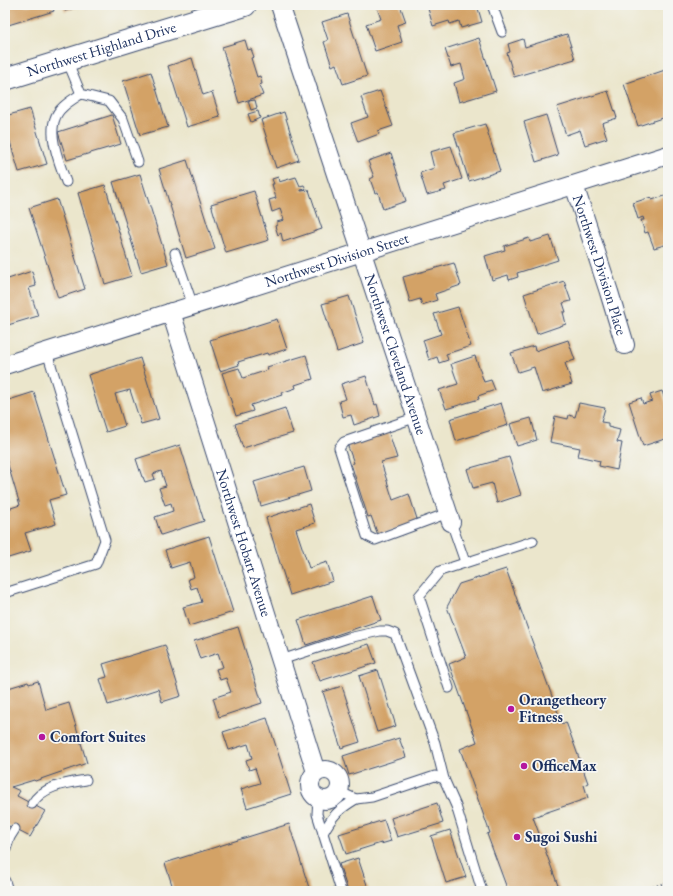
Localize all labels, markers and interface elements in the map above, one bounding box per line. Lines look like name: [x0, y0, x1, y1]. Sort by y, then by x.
street label: Northwest Highland Drive: [24, 17, 178, 81]
street label: Northwest Division Place: [569, 192, 632, 338]
street label: Northwest Division Street: [262, 228, 411, 291]
street label: Northwest Cleveland Avenue: [361, 271, 432, 437]
street label: Northwest Hobart Avenue: [212, 467, 276, 619]
place label: Orangetheory Fitness: [519, 690, 607, 726]
marker: Orangetheory Fitness: [506, 704, 516, 714]
place label: Comfort Suites: [50, 727, 146, 746]
marker: Comfort Suites: [37, 732, 47, 742]
place label: OfficeMax: [532, 756, 597, 775]
marker: OfficeMax: [519, 761, 529, 771]
place label: Sugoi Sushi: [525, 827, 598, 846]
marker: Sugoi Sushi: [512, 832, 522, 842]

